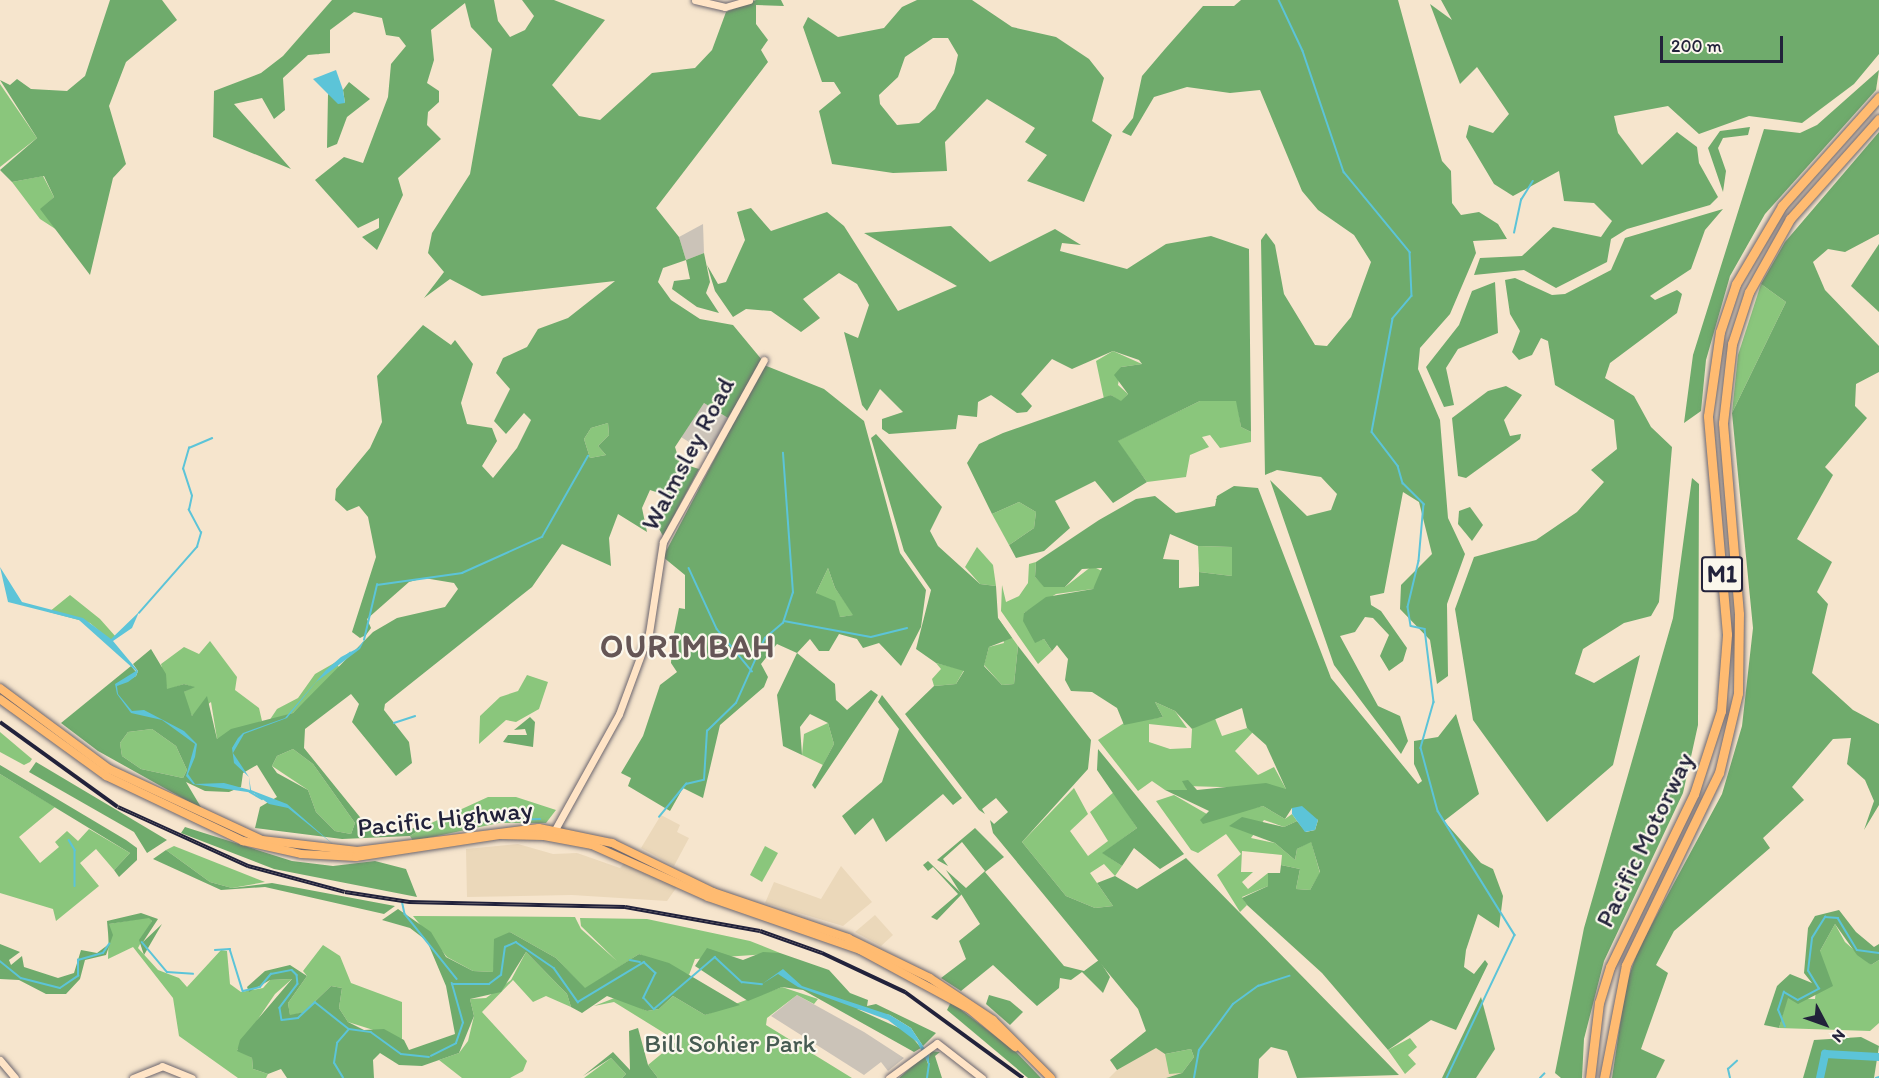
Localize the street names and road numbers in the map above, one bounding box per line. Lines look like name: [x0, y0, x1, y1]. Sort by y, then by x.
street label: Walmsley Road: [635, 372, 741, 536]
road number: M1: [1701, 553, 1743, 595]
street label: Pacific Motorway: [1589, 748, 1701, 932]
street label: Pacific Highway: [357, 794, 533, 844]

